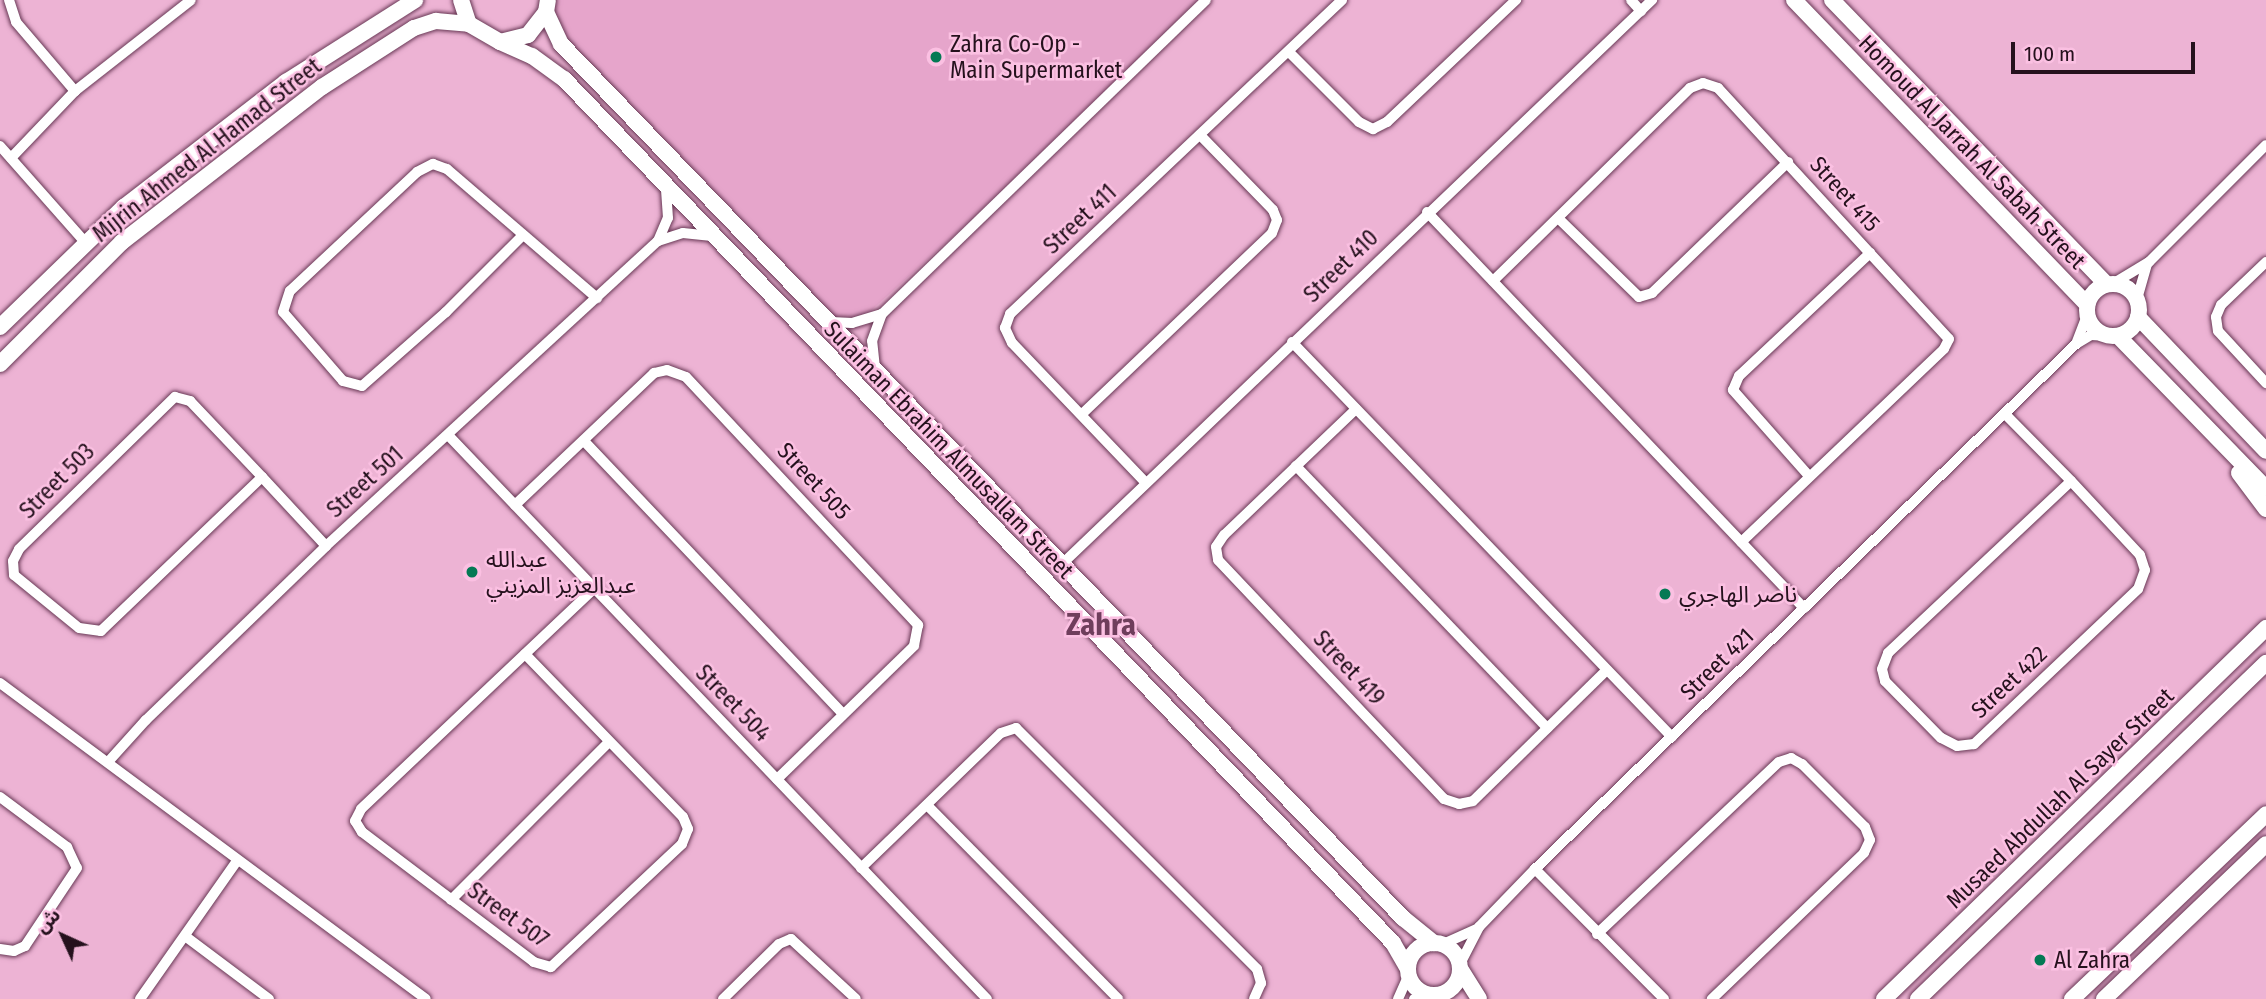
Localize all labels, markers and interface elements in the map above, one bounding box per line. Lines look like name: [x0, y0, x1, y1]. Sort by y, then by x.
scale bar: [2014, 28, 2198, 72]
street label: Homoud Al Jarrah Al Sabah Street: [1853, 29, 2091, 275]
place label: Zahra Co-Op - Main Supermarket: [950, 30, 1122, 84]
text: 100 m: [2024, 41, 2075, 67]
marker: Zahra Co-Op - Main Supermarket: [928, 49, 944, 65]
street label: Mijrin Ahmed Al Hamad Street: [87, 52, 327, 248]
street label: Street 415: [1804, 151, 1886, 237]
street label: Street 411: [1038, 178, 1122, 260]
street label: Street 410: [1298, 224, 1384, 308]
street label: Sulaiman Ebrahim Almusallam Street: [819, 316, 1079, 584]
street label: Street 505: [771, 437, 857, 525]
street label: Street 503: [14, 438, 100, 524]
street label: Street 501: [321, 441, 409, 523]
place label: عبدالله عبدالعزيز المزيني: [486, 545, 636, 599]
marker: عبدالله عبدالعزيز المزيني: [464, 564, 480, 580]
place label: ناصر الهاجري: [1679, 580, 1797, 608]
marker: ناصر الهاجري: [1657, 586, 1673, 602]
district label: Zahra: [1066, 607, 1136, 643]
street label: Street 421: [1675, 622, 1759, 706]
street label: Street 419: [1308, 625, 1390, 711]
street label: Street 422: [1966, 640, 2052, 724]
street label: Street 504: [690, 659, 776, 747]
street label: Musaed Abdullah Al Sayer Street: [1941, 682, 2179, 914]
street label: Street 507: [462, 876, 554, 954]
north arrow: [28, 901, 98, 971]
text: ش: [30, 903, 65, 938]
place label: Al Zahra: [2054, 946, 2130, 974]
marker: Al Zahra: [2032, 952, 2048, 968]

